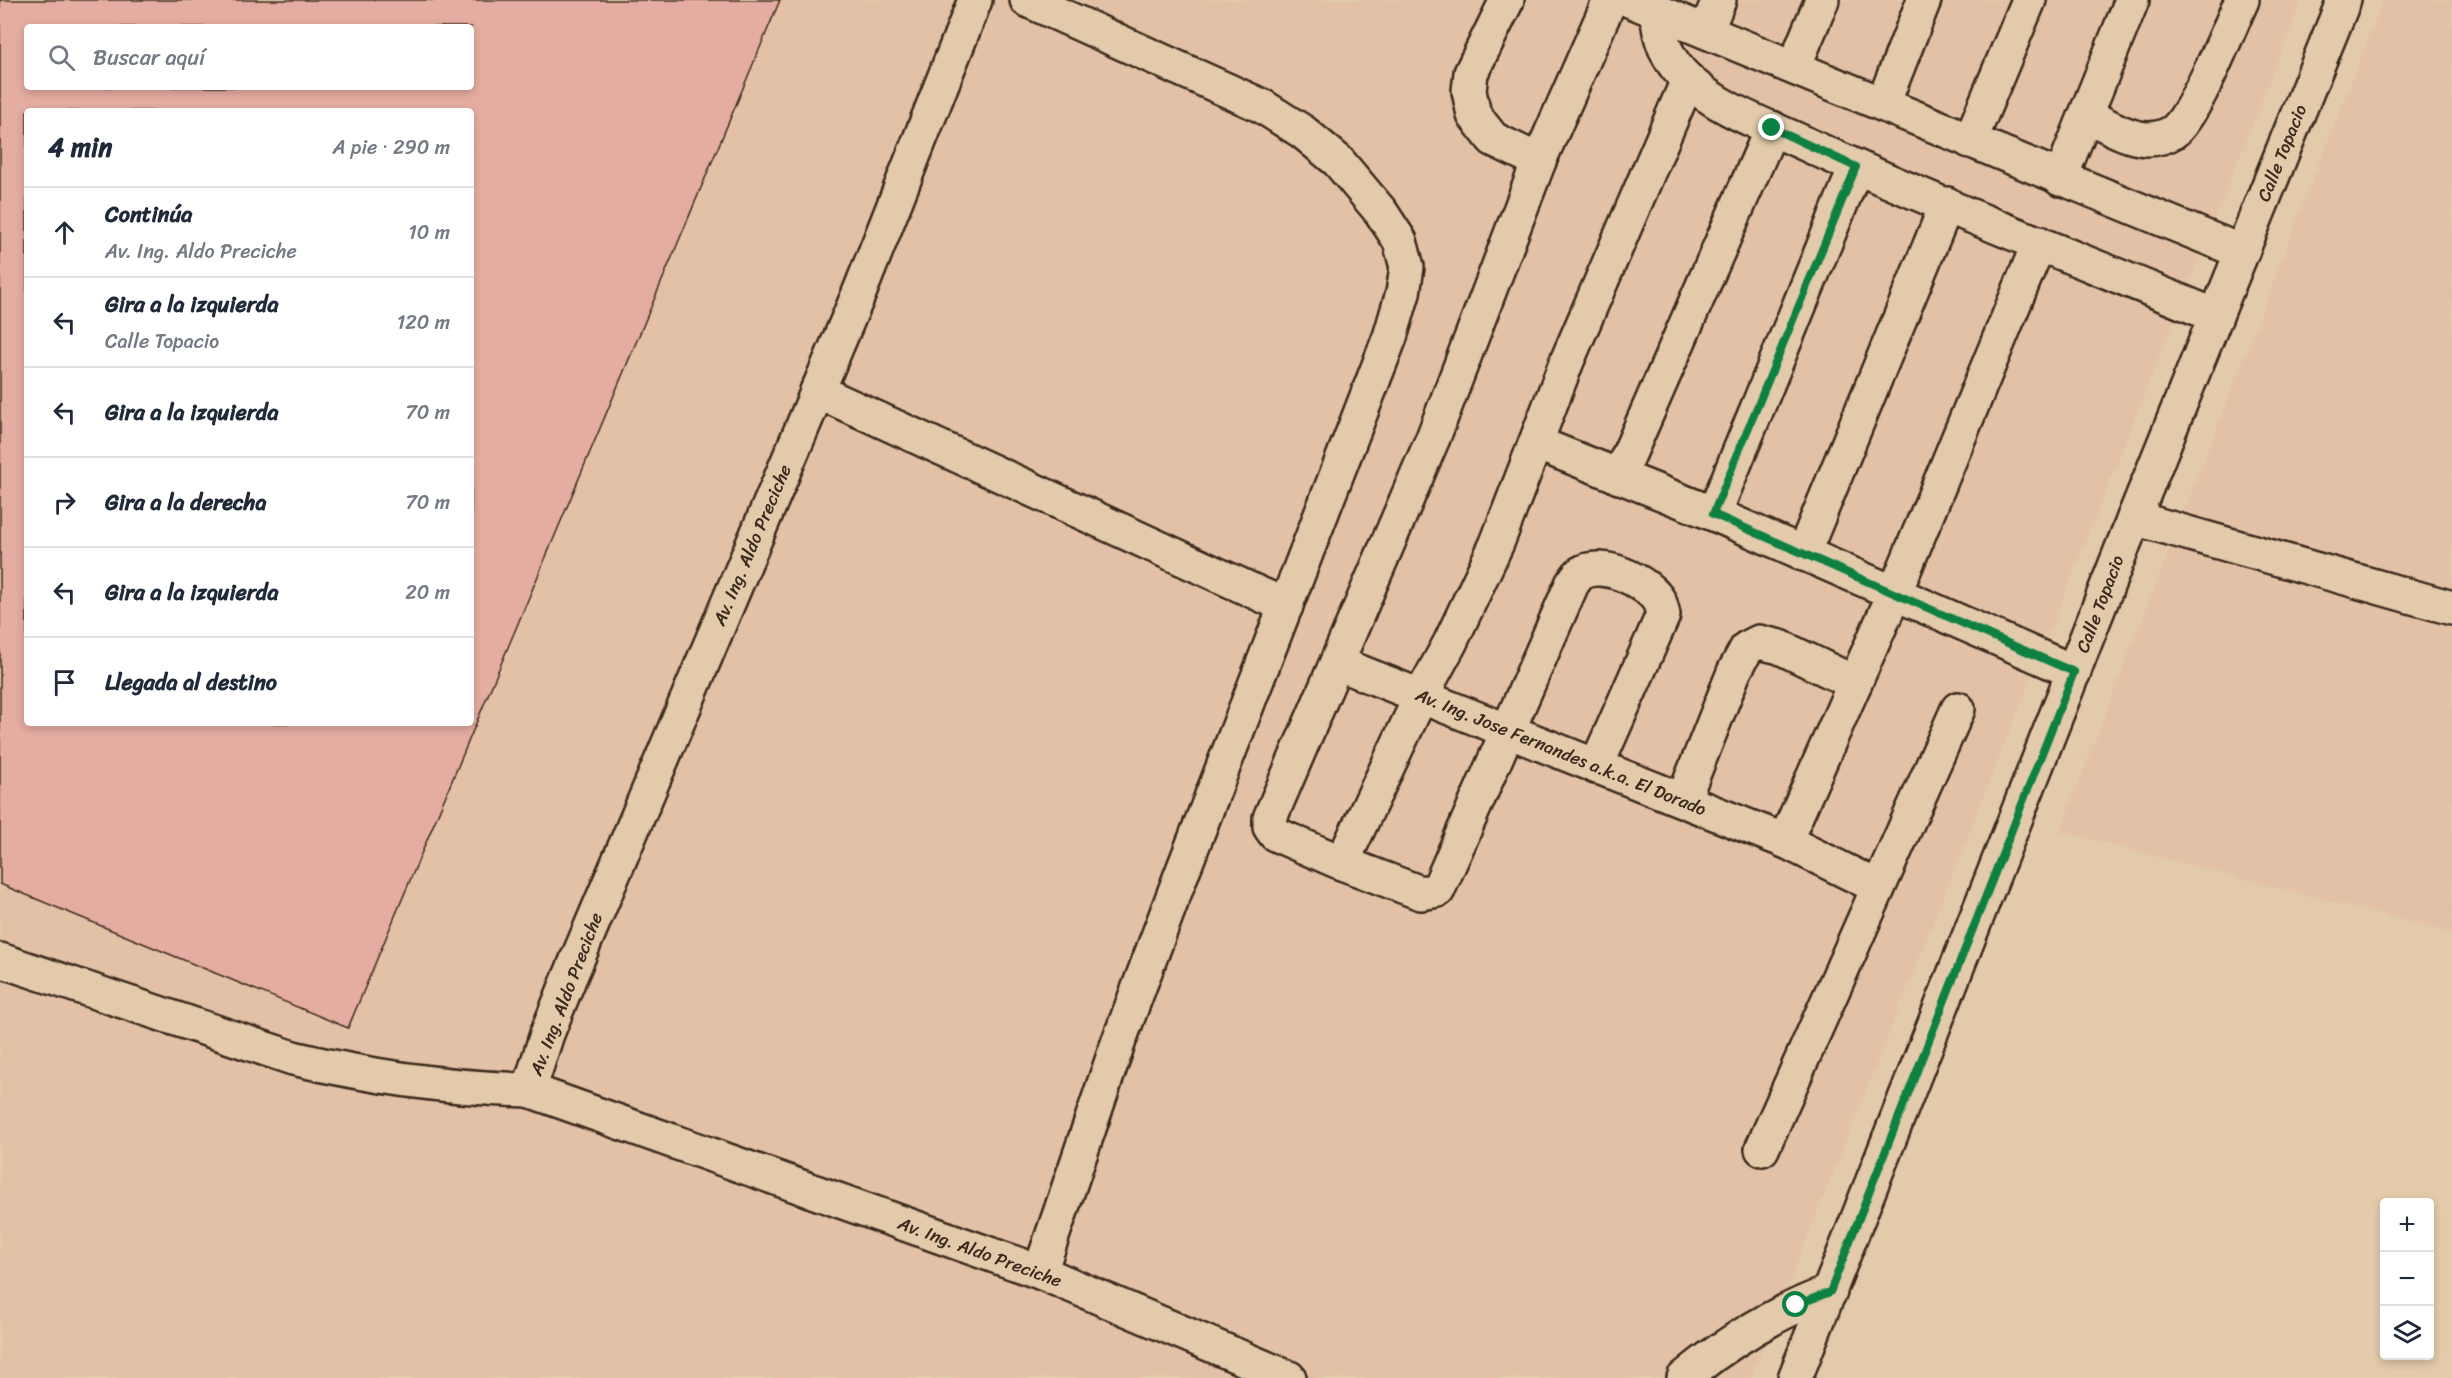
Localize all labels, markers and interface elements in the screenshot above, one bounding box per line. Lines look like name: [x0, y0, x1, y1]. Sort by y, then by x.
search box: [24, 24, 474, 90]
text: Buscar aquí: [93, 38, 205, 77]
icon: search: [45, 41, 78, 74]
street label: Calle Topacio: [2248, 99, 2316, 207]
route end: [1758, 114, 1784, 140]
text: 4 min: [48, 124, 112, 170]
text: A pie · 290 m: [333, 130, 450, 165]
text: Continúa: [105, 195, 192, 234]
text: 10 m: [408, 215, 450, 250]
icon: ahead: [48, 216, 81, 249]
text: Av. Ing. Aldo Preciche: [105, 234, 297, 269]
text: Gira a la izquierda: [105, 285, 278, 324]
text: 120 m: [397, 305, 450, 340]
icon: left: [48, 306, 81, 339]
text: Calle Topacio: [105, 324, 219, 359]
text: Gira a la izquierda: [105, 393, 278, 432]
text: 70 m: [405, 395, 450, 430]
icon: left: [48, 396, 81, 429]
street label: Av. Ing. Aldo Preciche: [703, 459, 800, 632]
text: Gira a la derecha: [105, 483, 266, 522]
text: 70 m: [405, 485, 450, 520]
icon: right: [48, 486, 81, 519]
street label: Calle Topacio: [2067, 550, 2133, 658]
text: Gira a la izquierda: [105, 573, 278, 612]
text: 20 m: [405, 575, 450, 610]
icon: left: [48, 576, 81, 609]
text: Llegada al destino: [105, 663, 277, 702]
icon: arrive: [48, 666, 81, 699]
street label: Av. Ing. Jose Fernandes a.k.a. El Dorado: [1410, 678, 1711, 825]
street label: Av. Ing. Aldo Preciche: [520, 908, 612, 1081]
map controls: [2380, 1198, 2434, 1360]
button: +: [2380, 1198, 2434, 1252]
street label: Av. Ing. Aldo Preciche: [892, 1207, 1067, 1297]
button: −: [2380, 1252, 2434, 1306]
route start: [1782, 1291, 1808, 1317]
button: layers: [2380, 1306, 2434, 1360]

